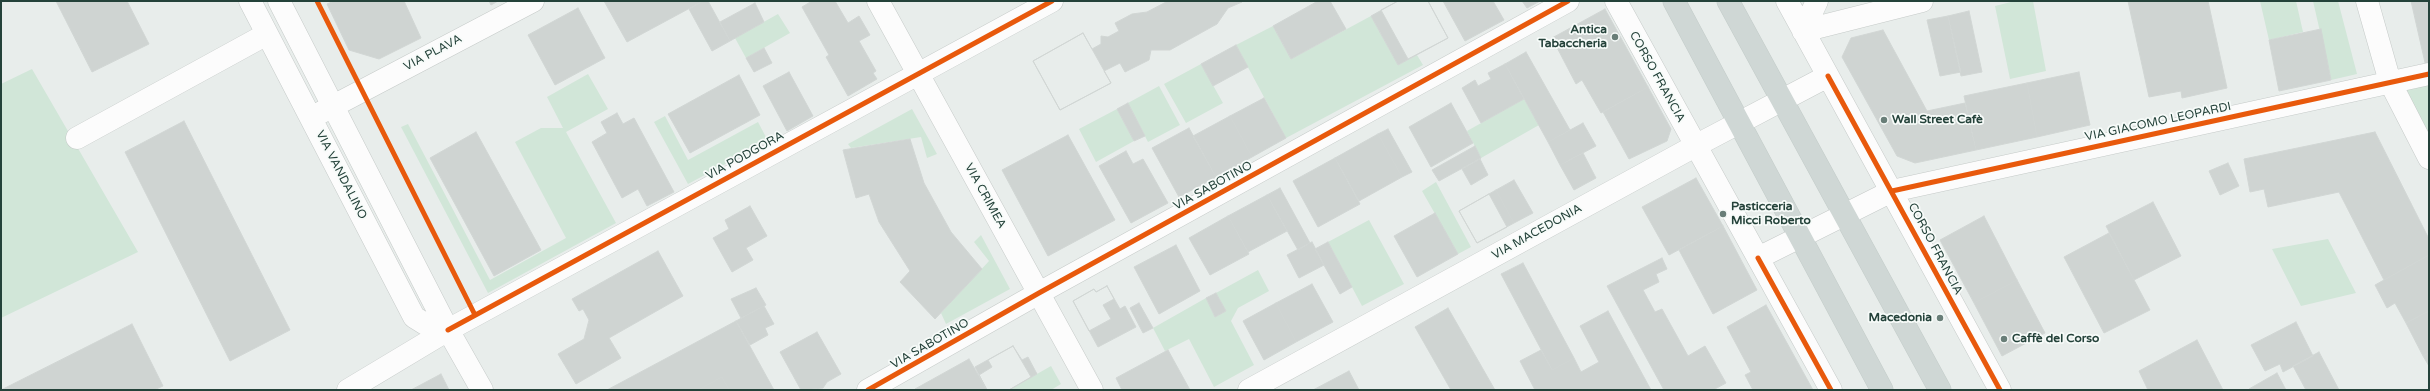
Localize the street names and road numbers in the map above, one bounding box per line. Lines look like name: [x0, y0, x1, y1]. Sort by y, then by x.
street label: CORSO FRANCIA: [1626, 29, 1688, 125]
street label: VIA PLAVA: [401, 32, 465, 74]
street label: VIA GIACOMO LEOPARDI: [2084, 99, 2232, 145]
street label: VIA VANDALINO: [312, 128, 370, 222]
street label: VIA PODGORA: [703, 129, 787, 183]
street label: VIA SABOTINO: [1171, 158, 1255, 214]
street label: VIA CRIMEA: [961, 161, 1009, 231]
street label: VIA MACEDONIA: [1489, 201, 1585, 263]
street label: CORSO FRANCIA: [1905, 201, 1965, 297]
street label: VIA SABOTINO: [888, 316, 972, 372]

